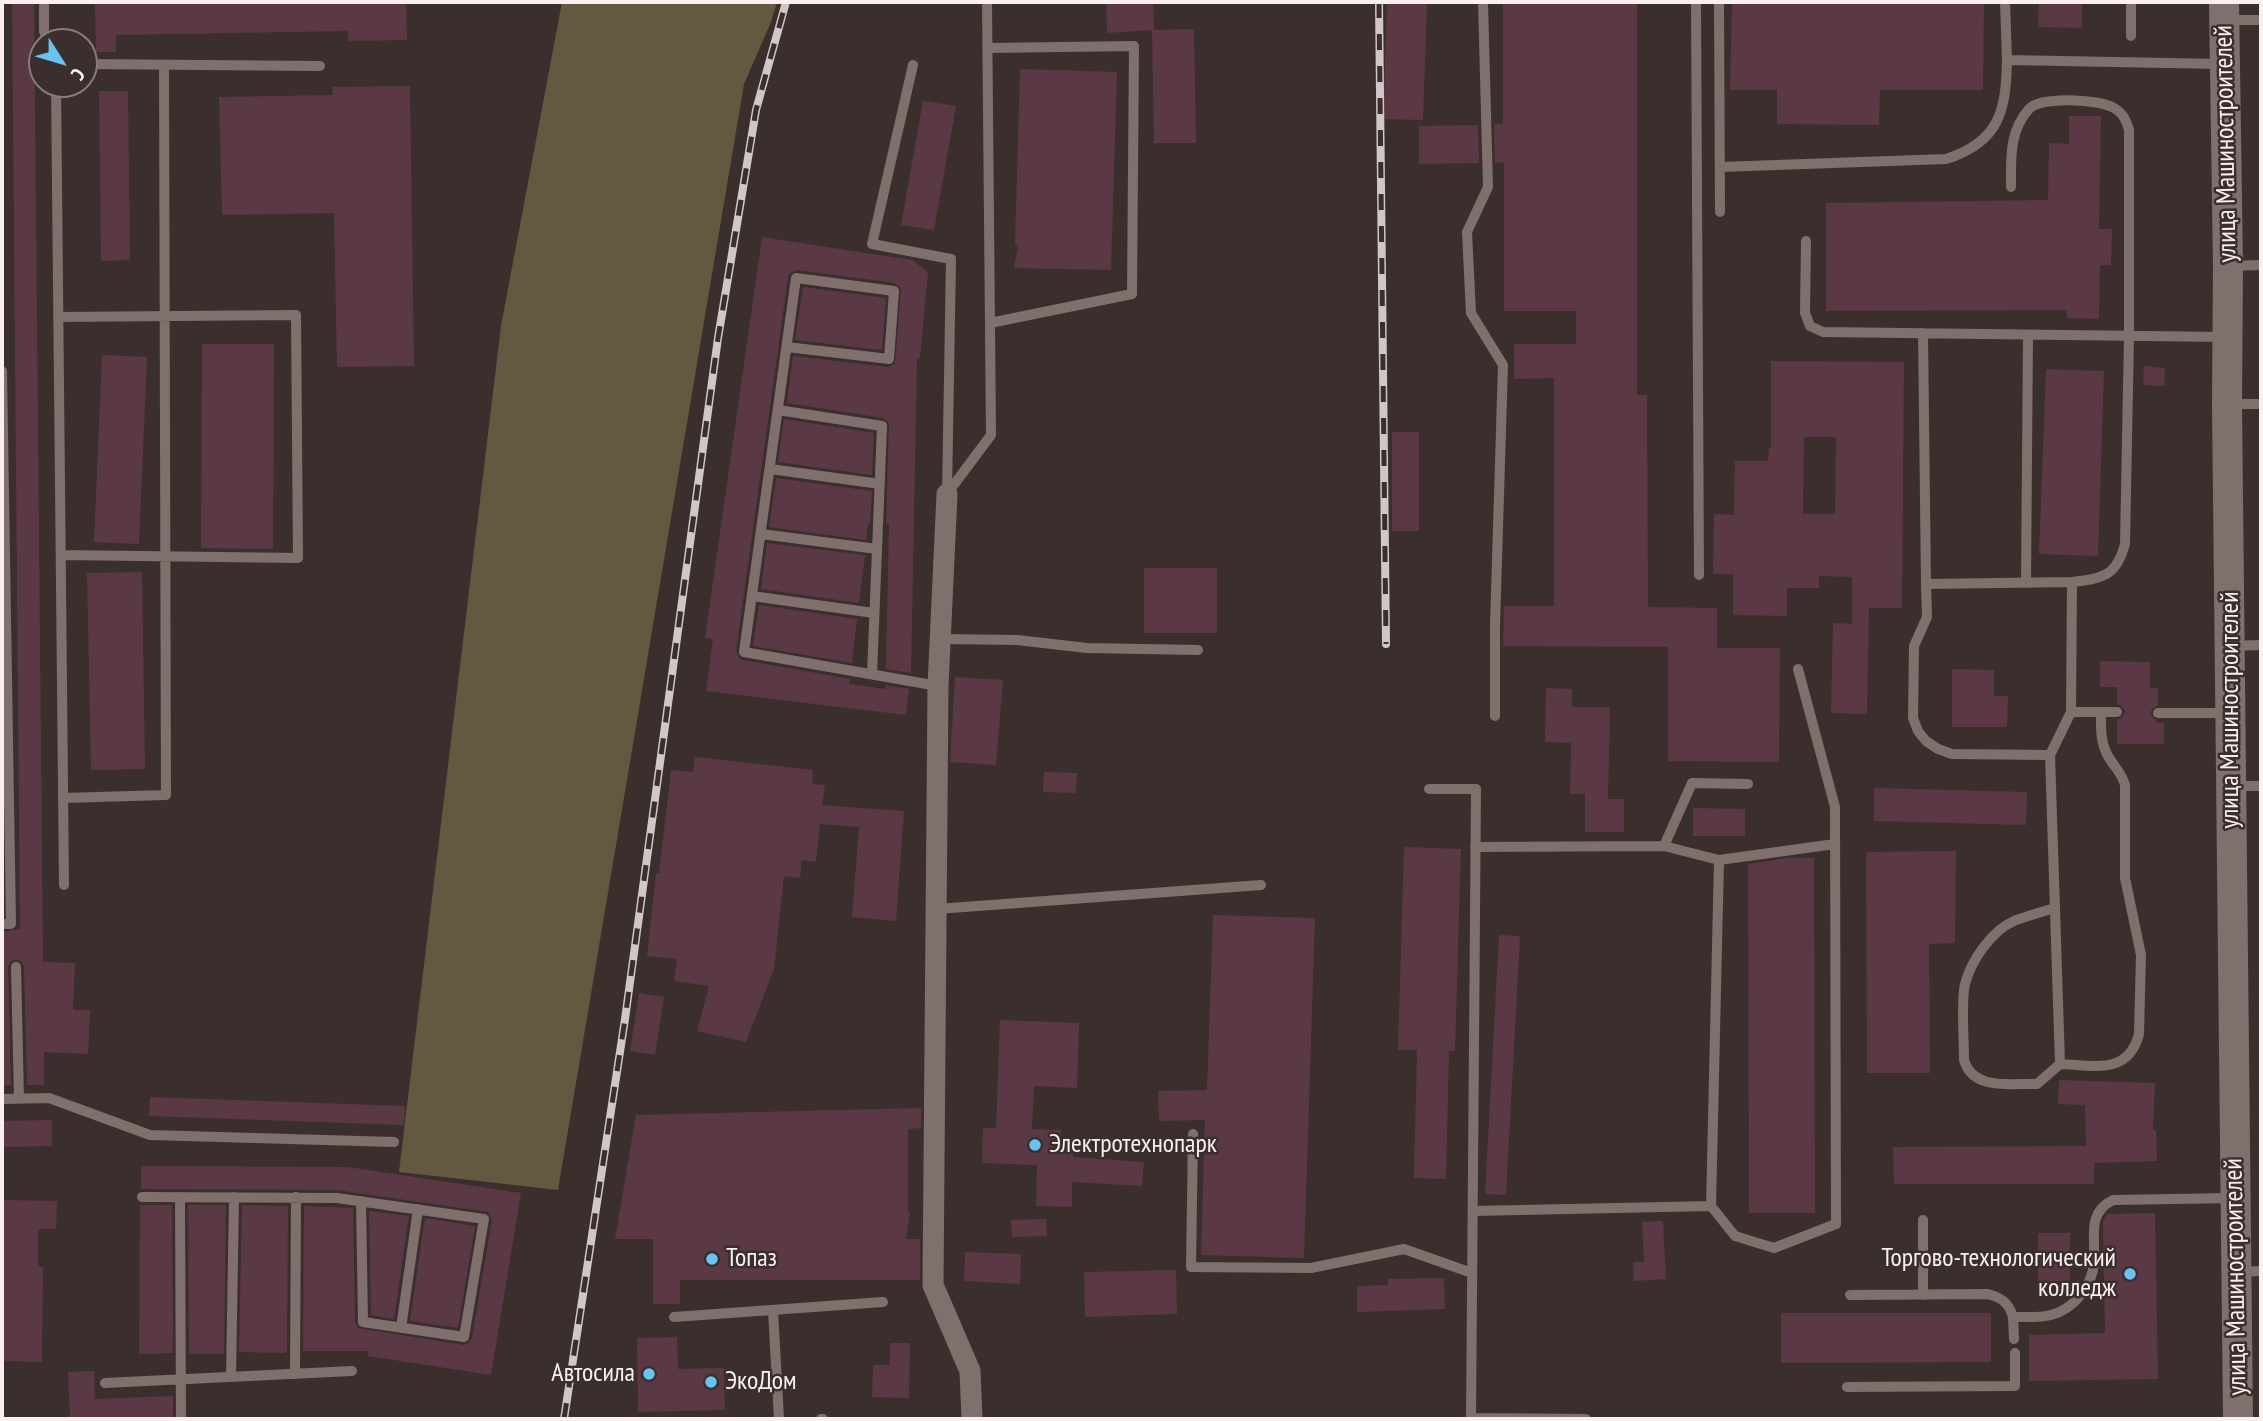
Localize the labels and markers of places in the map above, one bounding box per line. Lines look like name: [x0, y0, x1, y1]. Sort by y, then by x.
place label: Электротехнопарк: [1049, 1129, 1217, 1161]
marker: Электротехнопарк: [1027, 1137, 1043, 1153]
place label: Топаз: [726, 1243, 777, 1275]
place label: Торгово-технологический колледж: [1882, 1243, 2116, 1304]
marker: Топаз: [704, 1251, 720, 1267]
marker: Торгово-технологический колледж: [2122, 1266, 2138, 1282]
place label: Автосила: [551, 1358, 635, 1390]
marker: Автосила: [641, 1366, 657, 1382]
place label: ЭкоДом: [725, 1366, 797, 1398]
marker: ЭкоДом: [703, 1374, 719, 1390]

